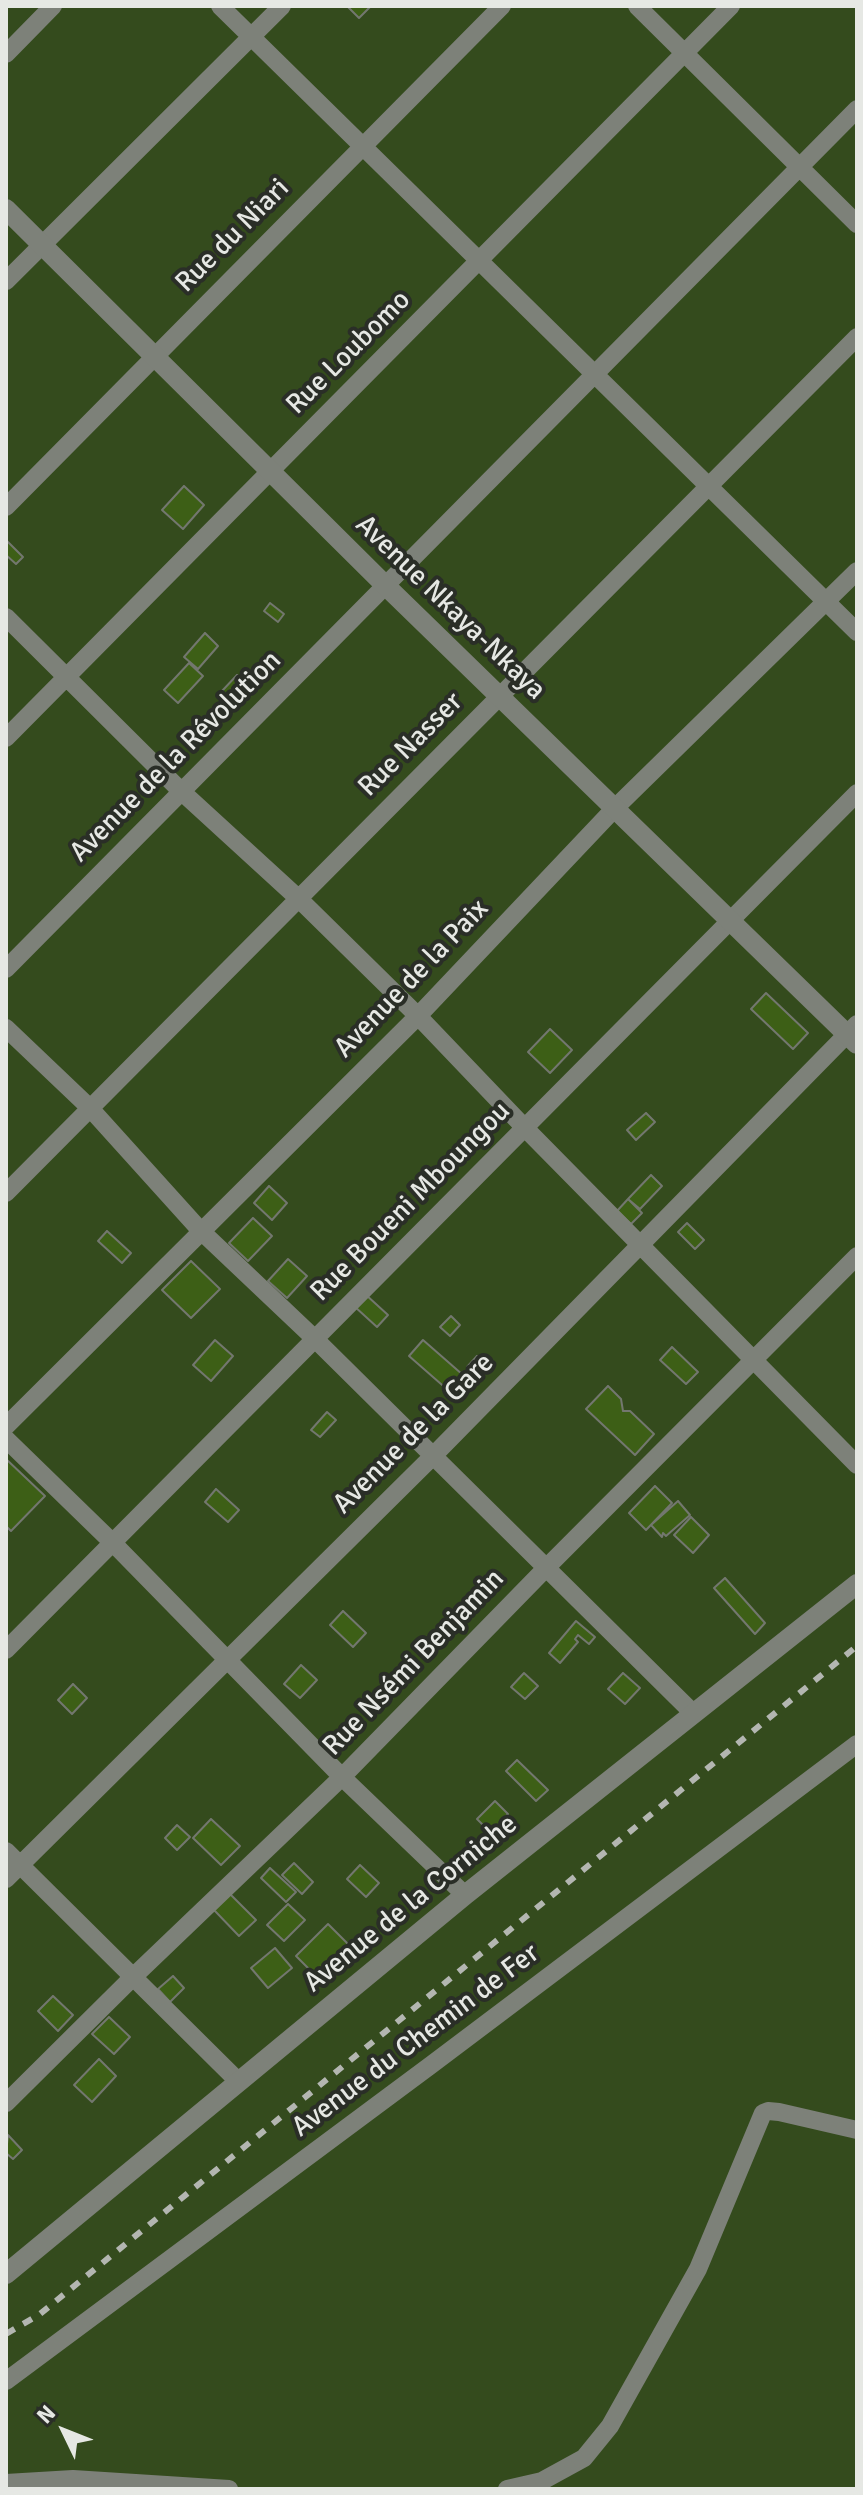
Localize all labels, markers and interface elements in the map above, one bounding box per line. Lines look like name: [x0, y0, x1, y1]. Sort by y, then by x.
street label: Rue du Niari: [169, 172, 297, 300]
street label: Rue Loubomo: [280, 284, 418, 422]
street label: Avenue Nkaya-Nkaya: [348, 509, 552, 707]
street label: Avenue de la Révolution: [63, 644, 289, 870]
street label: Rue Nasser: [352, 686, 470, 804]
street label: Avenue de la Paix: [328, 893, 496, 1065]
street label: Rue Boueni Mboungou: [304, 1095, 518, 1309]
street label: Avenue de la Gare: [327, 1347, 501, 1521]
street label: Rue Nsémi Benjamin: [316, 1563, 512, 1763]
street label: Avenue de la Corniche: [298, 1808, 524, 2000]
street label: Avenue du Chemin de Fer: [286, 1937, 546, 2145]
north arrow: [24, 2391, 104, 2471]
text: N: [31, 2399, 61, 2429]

